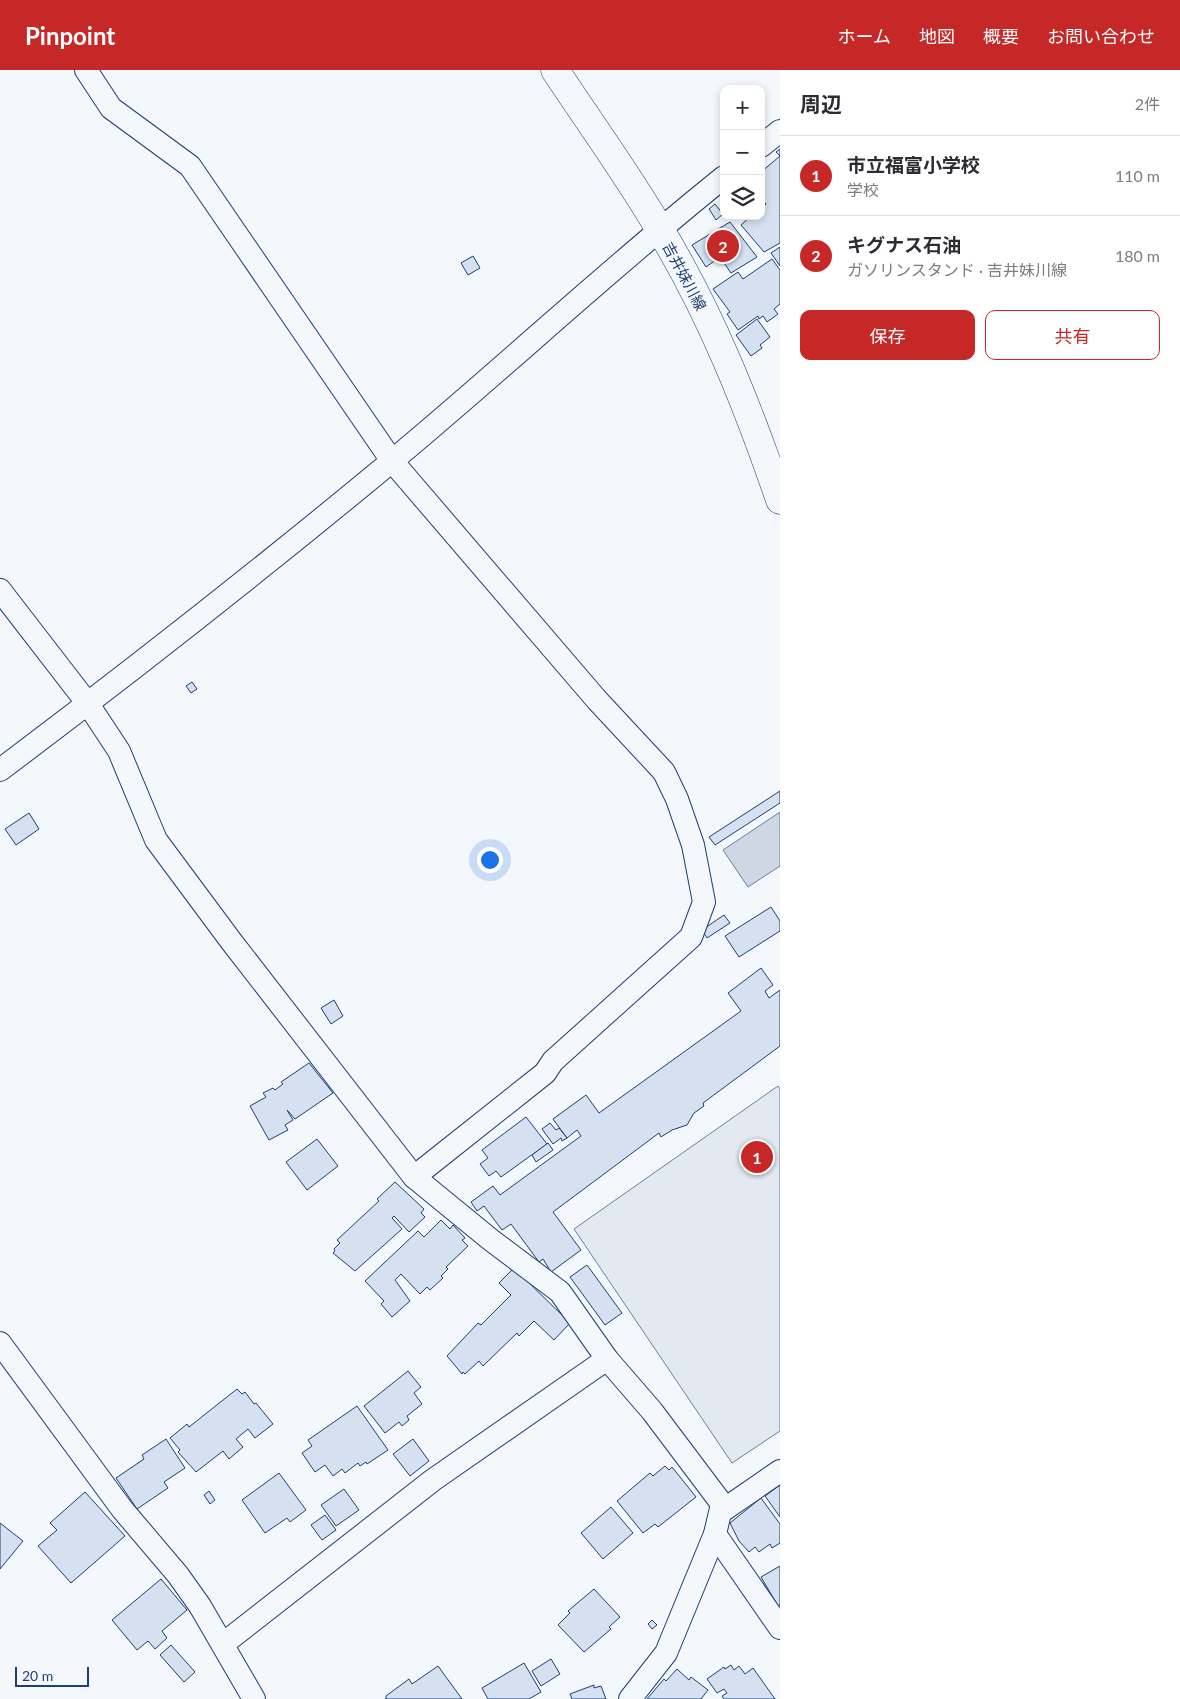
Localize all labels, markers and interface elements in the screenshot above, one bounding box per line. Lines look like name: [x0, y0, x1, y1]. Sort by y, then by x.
text: Pinpoint: [25, 21, 115, 50]
text: ホーム: [838, 25, 891, 47]
text: 地図: [919, 25, 955, 47]
text: 概要: [983, 25, 1019, 47]
text: お問い合わせ: [1047, 25, 1155, 47]
map controls: [720, 85, 765, 220]
button: +: [720, 85, 765, 130]
text: 周辺: [800, 91, 842, 116]
text: 2件: [1135, 94, 1160, 113]
button: −: [720, 130, 765, 175]
text: 市立福富小学校: [847, 153, 980, 176]
text: 1: [811, 166, 821, 185]
text: 110 m: [1115, 166, 1160, 185]
button: layers: [720, 175, 765, 220]
text: 学校: [847, 180, 879, 199]
pin: 2: [707, 227, 739, 265]
text: キグナス石油: [847, 233, 961, 256]
street label: 吉井妹川線: [659, 239, 711, 313]
text: 2: [811, 246, 821, 265]
text: 180 m: [1115, 246, 1160, 265]
text: ガソリンスタンド · 吉井妹川線: [847, 260, 1067, 279]
button: 保存: [800, 310, 975, 360]
button: 共有: [985, 310, 1160, 360]
your location: [477, 847, 503, 873]
pin: 1: [741, 1138, 773, 1176]
scale bar: [15, 1664, 89, 1687]
text: 20 m: [22, 1667, 53, 1684]

